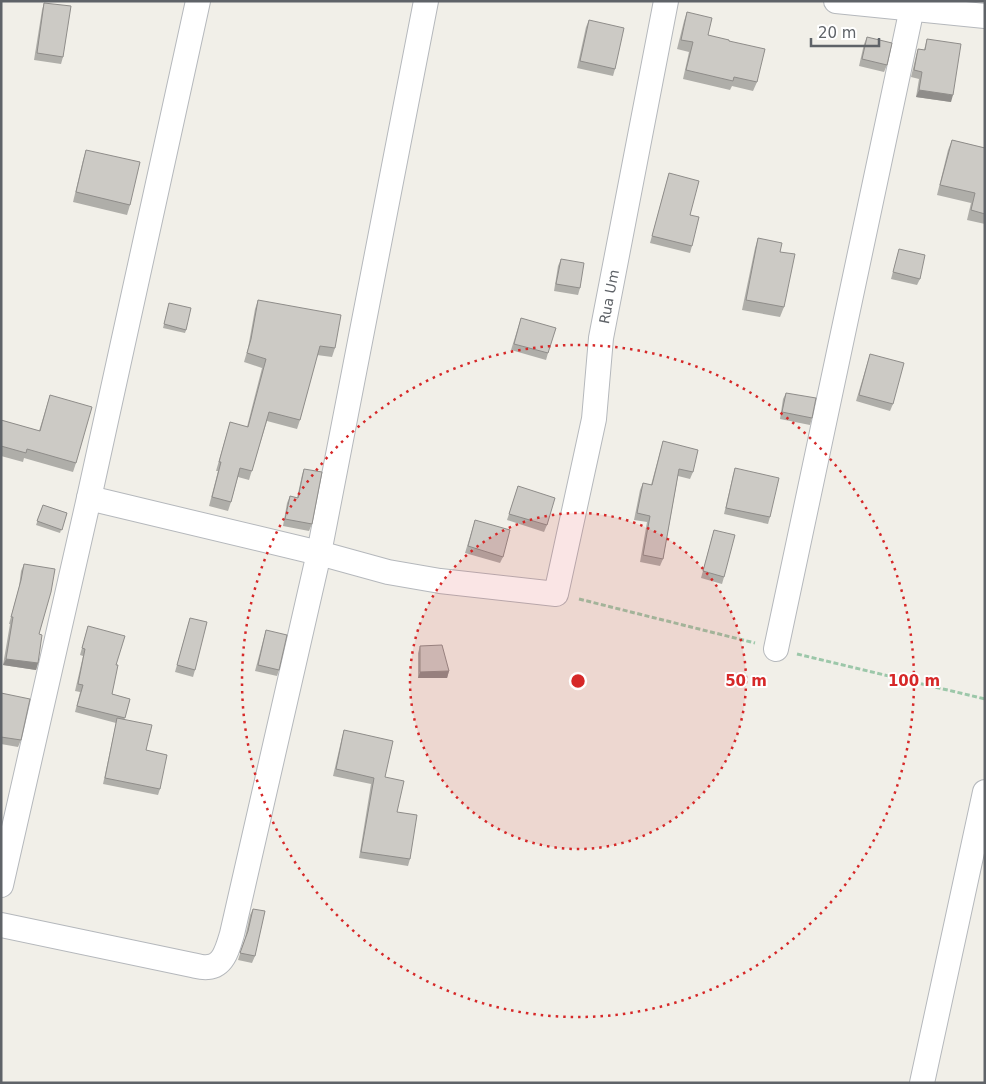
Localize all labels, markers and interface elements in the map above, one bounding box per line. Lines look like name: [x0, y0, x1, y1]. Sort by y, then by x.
scale bar: [811, 15, 878, 47]
text: 20 m: [818, 24, 856, 42]
street label: Rua Um: [596, 268, 622, 325]
centre of rings: [569, 672, 587, 690]
text: 50 m: [725, 672, 767, 690]
text: 100 m: [888, 672, 940, 690]

